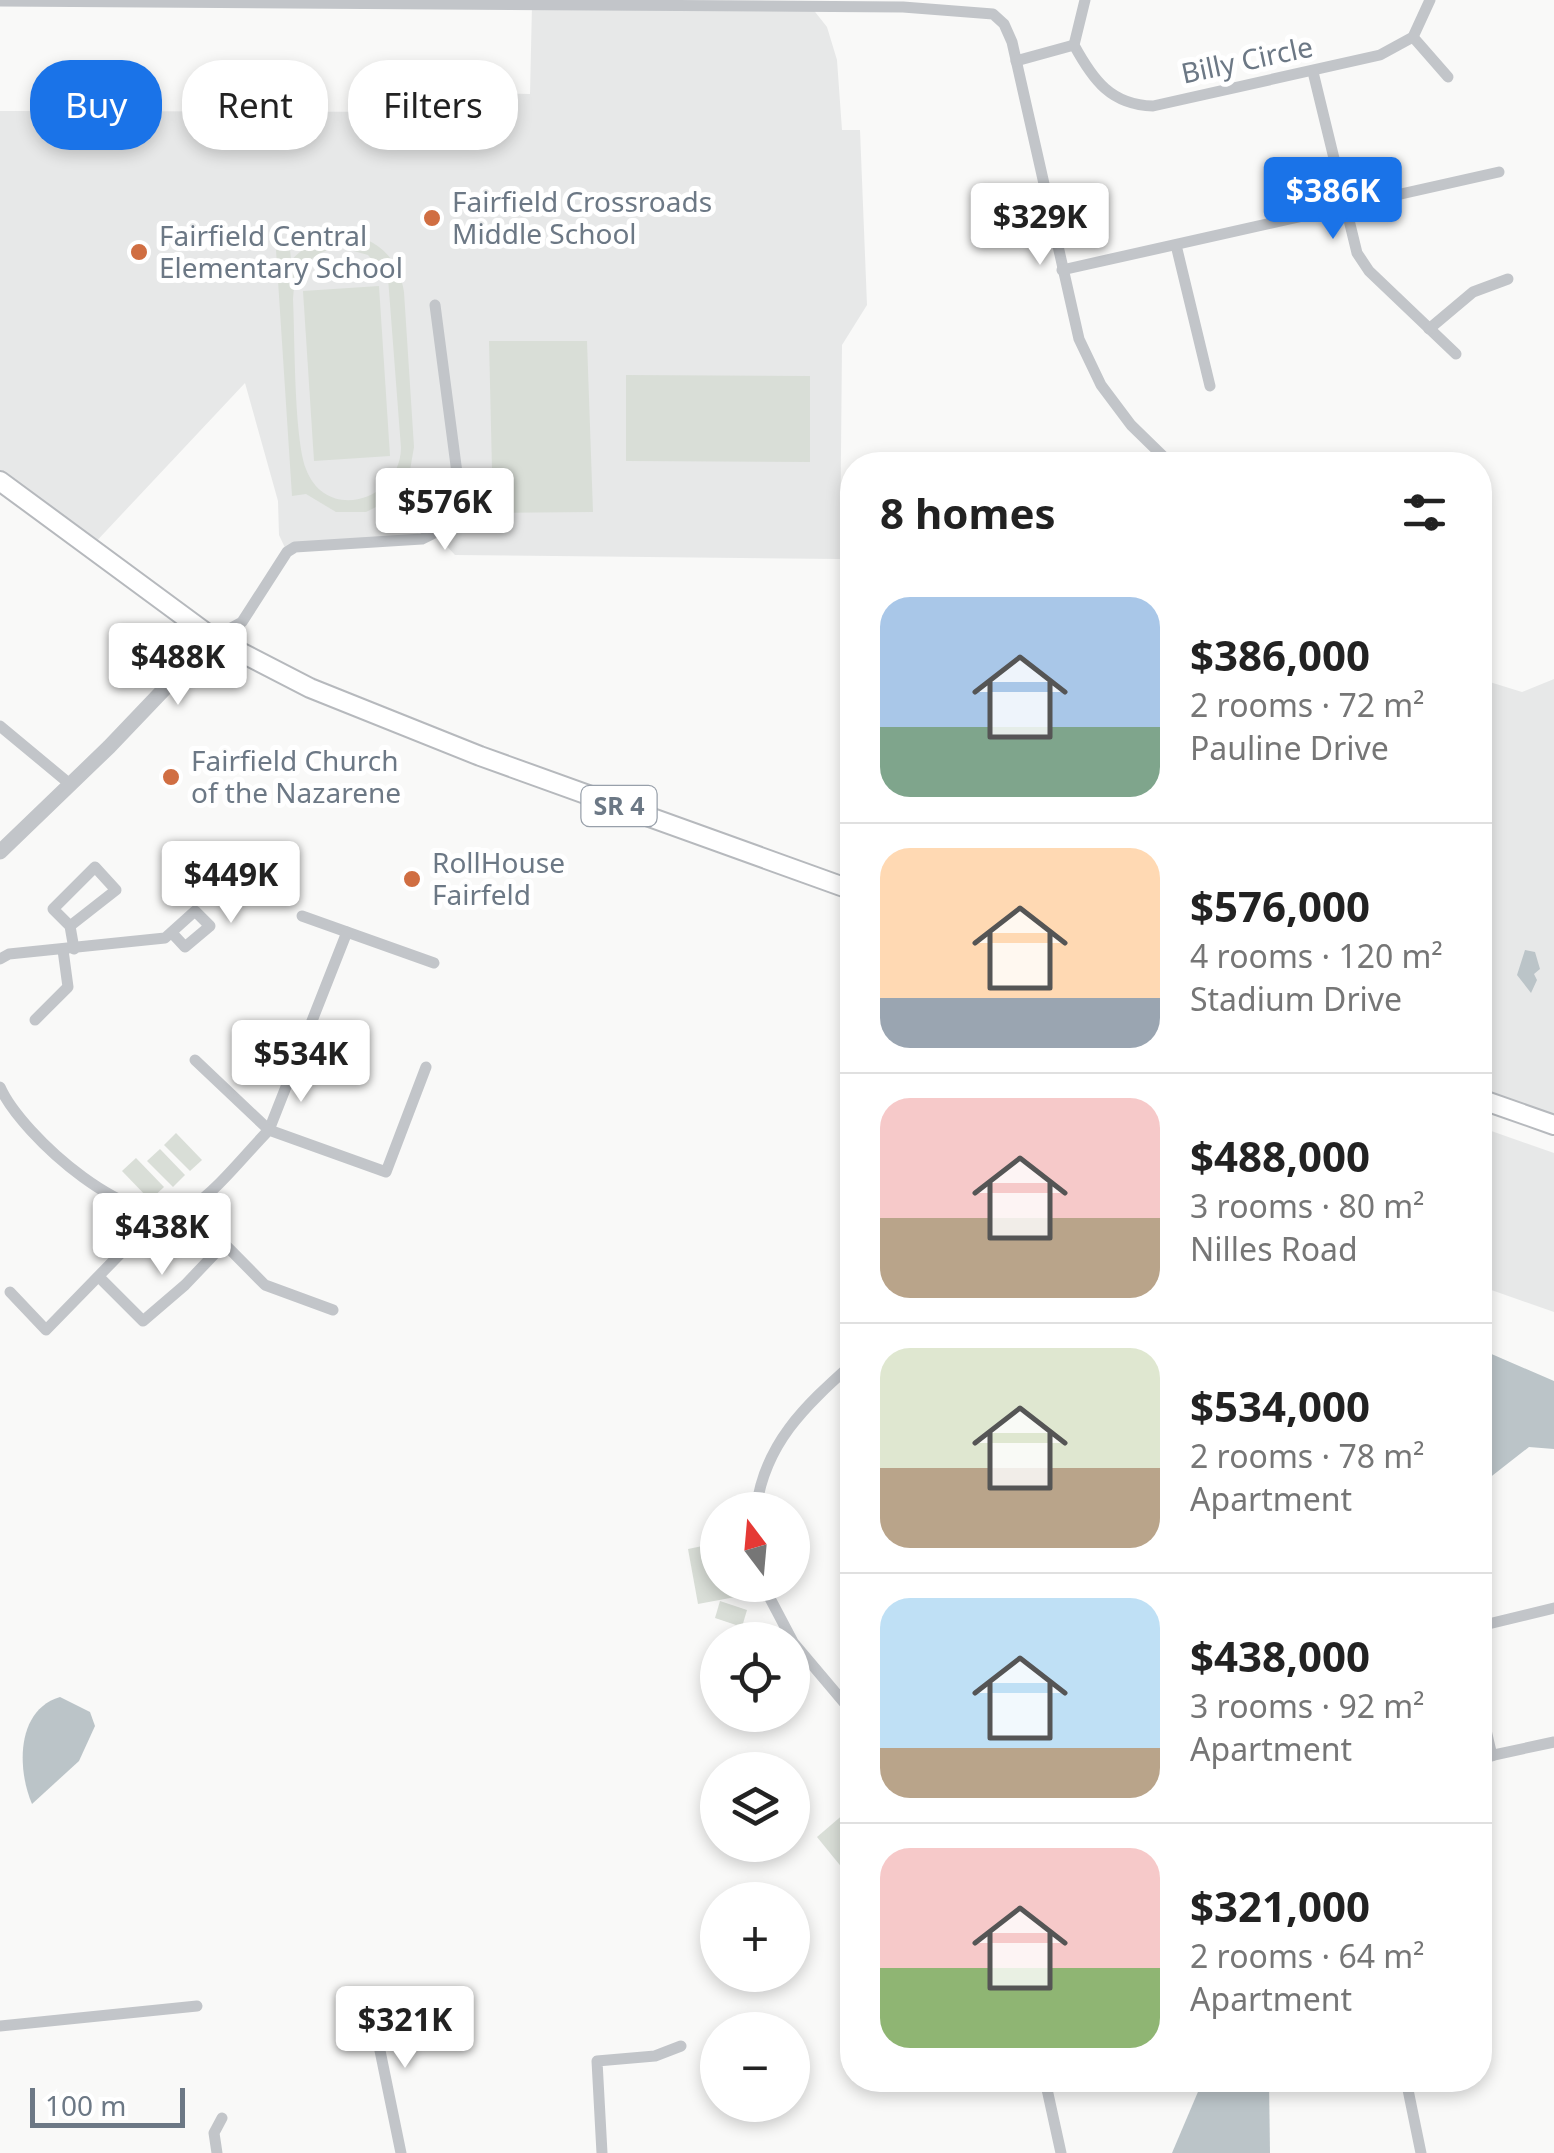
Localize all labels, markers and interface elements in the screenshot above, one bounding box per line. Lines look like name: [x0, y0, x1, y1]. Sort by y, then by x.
street label: Billy Circle: [1177, 27, 1316, 92]
chip: Buy: [30, 60, 162, 150]
chip: Rent: [182, 60, 328, 150]
chip: Filters: [348, 60, 518, 150]
pin: $386K: [1263, 157, 1403, 242]
text: $386K: [1286, 168, 1380, 211]
place label: Fairfield Crossroads Middle School: [452, 182, 712, 252]
pin: $329K: [970, 183, 1110, 268]
text: $329K: [993, 194, 1087, 237]
marker: Fairfield Crossroads Middle School: [421, 207, 443, 229]
place label: Fairfield Central Elementary School: [159, 216, 403, 286]
marker: Fairfield Central Elementary School: [128, 241, 150, 263]
pin: $576K: [375, 468, 515, 553]
text: $576K: [398, 479, 492, 522]
text: 8 homes: [880, 484, 1056, 541]
icon: filters: [1397, 485, 1452, 540]
pin: $488K: [108, 623, 248, 708]
text: $386,000: [1190, 626, 1370, 683]
text: $488K: [131, 634, 225, 677]
icon: home: [960, 637, 1080, 757]
text: 2 rooms · 72 m²: [1190, 683, 1424, 726]
text: Pauline Drive: [1190, 726, 1389, 769]
place label: Fairfield Church of the Nazarene: [191, 741, 401, 811]
marker: Fairfield Church of the Nazarene: [160, 766, 182, 788]
road number: SR 4: [582, 786, 656, 826]
pin: $449K: [161, 841, 301, 926]
place label: RollHouse Fairfeld: [432, 843, 565, 913]
text: $449K: [184, 852, 278, 895]
marker: RollHouse Fairfeld: [401, 868, 423, 890]
text: $576,000: [1190, 877, 1370, 934]
icon: home: [960, 888, 1080, 1008]
text: 4 rooms · 120 m²: [1190, 934, 1443, 977]
text: Stadium Drive: [1190, 977, 1402, 1020]
pin: $534K: [231, 1020, 371, 1105]
text: $534K: [254, 1031, 348, 1074]
text: $488,000: [1190, 1127, 1370, 1184]
icon: home: [960, 1138, 1080, 1258]
text: 3 rooms · 80 m²: [1190, 1184, 1424, 1227]
pin: $438K: [92, 1193, 232, 1278]
text: $438K: [115, 1204, 209, 1247]
text: Nilles Road: [1190, 1227, 1358, 1270]
text: $534,000: [1190, 1377, 1370, 1434]
icon: home: [960, 1388, 1080, 1508]
text: 2 rooms · 78 m²: [1190, 1434, 1424, 1477]
text: Apartment: [1190, 1477, 1352, 1520]
north arrow: [700, 1492, 810, 1602]
map controls: [700, 1492, 810, 2122]
button: locate: [700, 1622, 810, 1732]
text: $438,000: [1190, 1627, 1370, 1684]
icon: home: [960, 1638, 1080, 1758]
text: 3 rooms · 92 m²: [1190, 1684, 1424, 1727]
text: Apartment: [1190, 1727, 1352, 1770]
button: layers: [700, 1752, 810, 1862]
text: $321,000: [1190, 1877, 1370, 1934]
button: +: [700, 1882, 810, 1992]
icon: home: [960, 1888, 1080, 2008]
text: 2 rooms · 64 m²: [1190, 1934, 1424, 1977]
text: Apartment: [1190, 1977, 1352, 2020]
pin: $321K: [335, 1986, 475, 2071]
text: $321K: [358, 1997, 452, 2040]
button: −: [700, 2012, 810, 2122]
scale bar: [30, 2083, 185, 2128]
text: 100 m: [45, 2086, 127, 2124]

